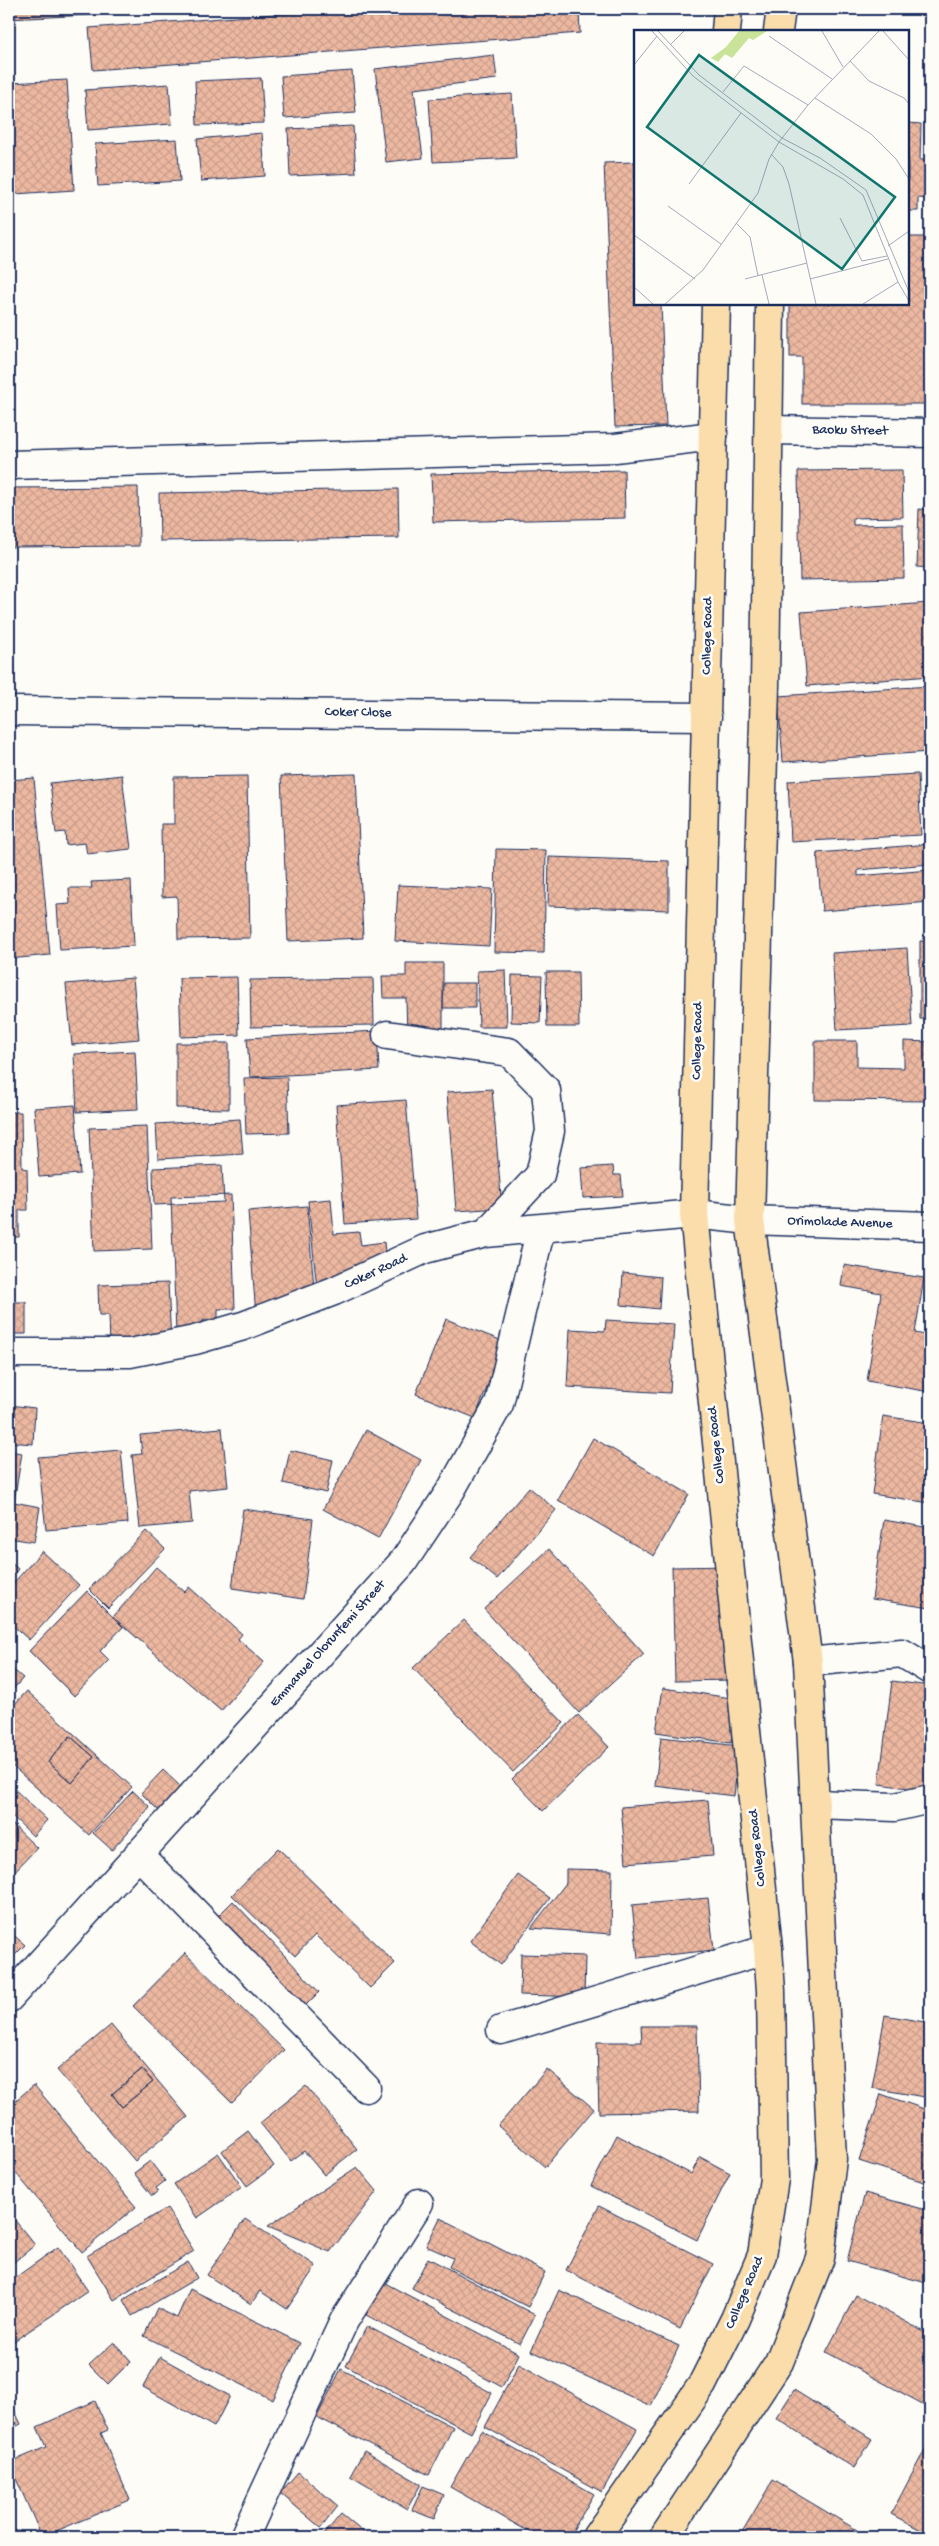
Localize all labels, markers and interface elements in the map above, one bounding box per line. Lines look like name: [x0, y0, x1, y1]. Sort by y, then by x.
inset map: [634, 30, 909, 305]
street label: Baoku Street: [811, 422, 889, 440]
street label: College Road: [699, 595, 717, 675]
street label: Coker Close: [324, 704, 392, 722]
street label: College Road: [689, 1000, 707, 1080]
street label: Orimolade Avenue: [787, 1213, 894, 1233]
street label: Coker Road: [342, 1249, 412, 1294]
street label: College Road: [704, 1404, 729, 1484]
street label: Emmanuel Olorunfemi Street: [266, 1576, 390, 1711]
street label: College Road: [745, 1807, 770, 1887]
street label: College Road: [722, 2252, 769, 2332]

